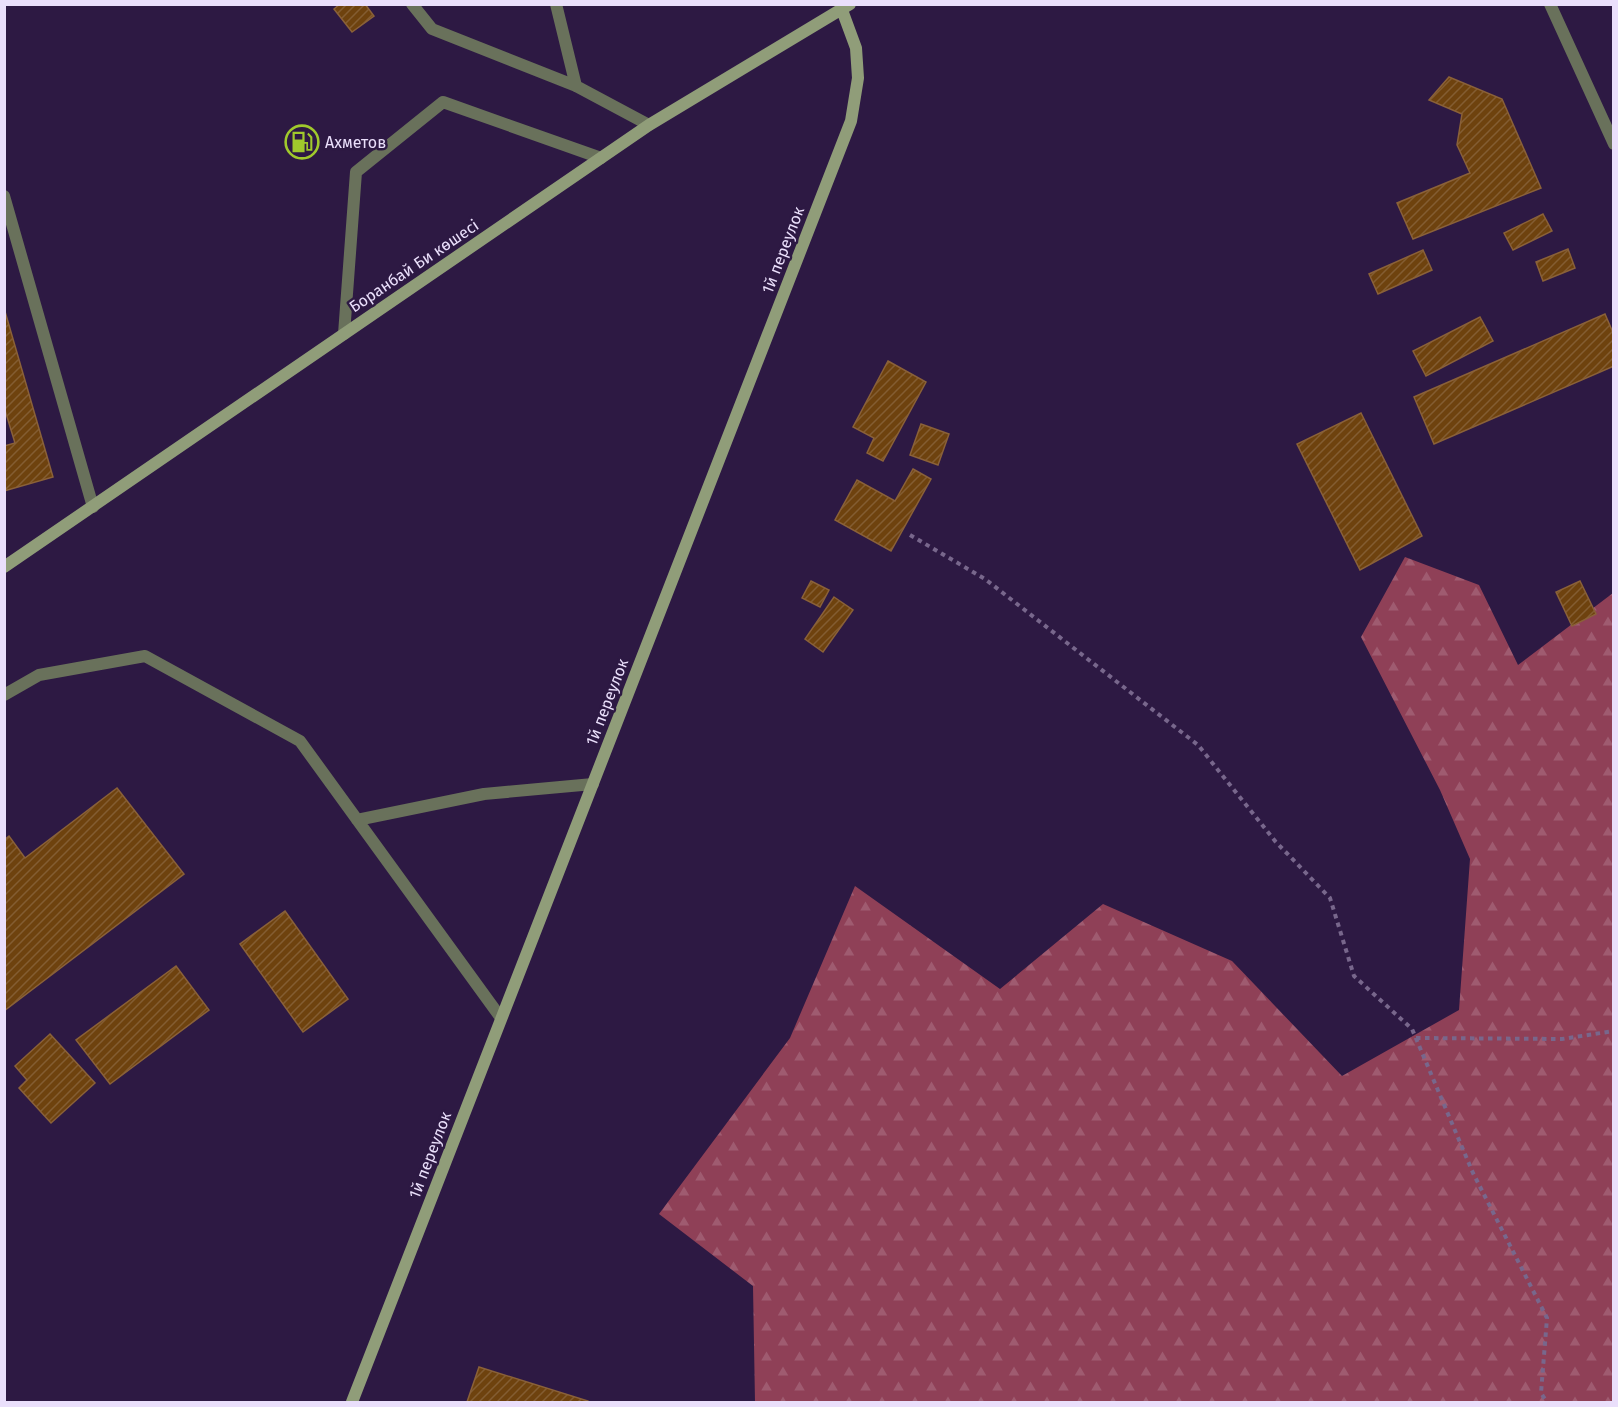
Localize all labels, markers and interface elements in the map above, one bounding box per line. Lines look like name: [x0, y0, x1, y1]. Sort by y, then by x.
fuel station icon: Ахметов: [284, 124, 320, 160]
place label: Ахметов: [325, 133, 386, 152]
street label: 1й переулок: [758, 203, 809, 296]
street label: Боранбай Би көшесі: [346, 216, 482, 316]
street label: 1й переулок: [582, 655, 633, 748]
street label: 1й переулок: [405, 1108, 456, 1201]

